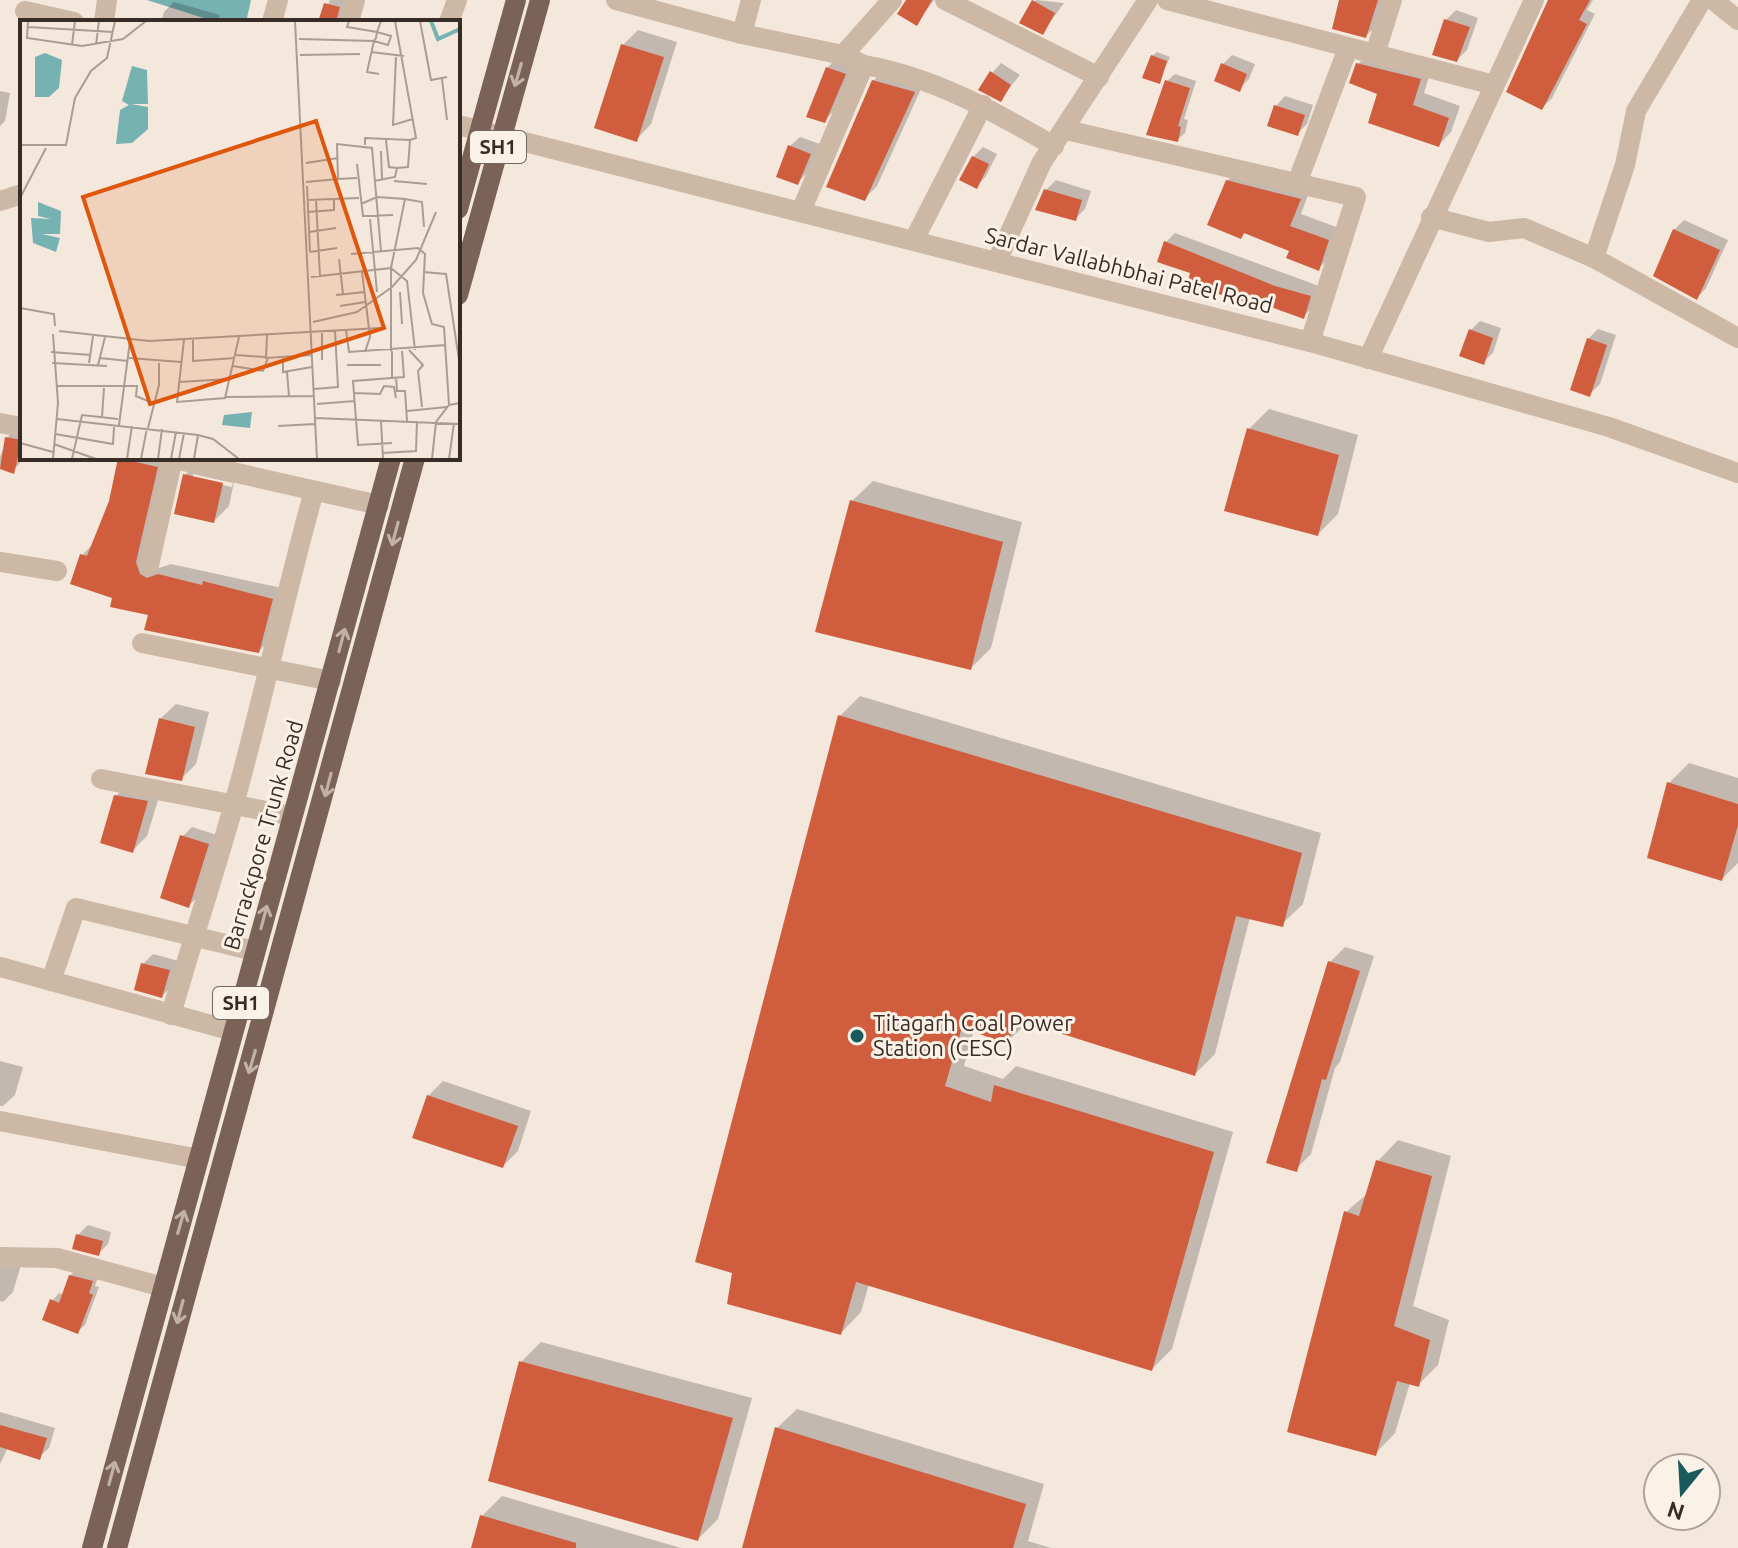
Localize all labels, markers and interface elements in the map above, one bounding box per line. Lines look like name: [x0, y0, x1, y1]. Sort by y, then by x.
inset map: [20, 20, 460, 460]
one-way arrow: [510, 62, 525, 88]
road number: SH1: [470, 131, 526, 163]
street label: Sardar Vallabhbhai Patel Road: [983, 222, 1276, 317]
one-way arrow: [387, 520, 402, 546]
one-way arrow: [335, 627, 350, 653]
street label: Barrackpore Trunk Road: [218, 717, 307, 953]
one-way arrow: [319, 771, 334, 797]
one-way arrow: [258, 905, 273, 931]
road number: SH1: [213, 987, 269, 1019]
place label: Titagarh Coal Power Station (CESC): [873, 1010, 1073, 1061]
marker: Titagarh Coal Power Station (CESC): [848, 1027, 866, 1045]
one-way arrow: [244, 1049, 259, 1075]
one-way arrow: [175, 1210, 190, 1236]
one-way arrow: [171, 1299, 186, 1325]
north arrow: [1642, 1452, 1722, 1532]
one-way arrow: [106, 1460, 121, 1486]
text: N: [1664, 1497, 1687, 1526]

